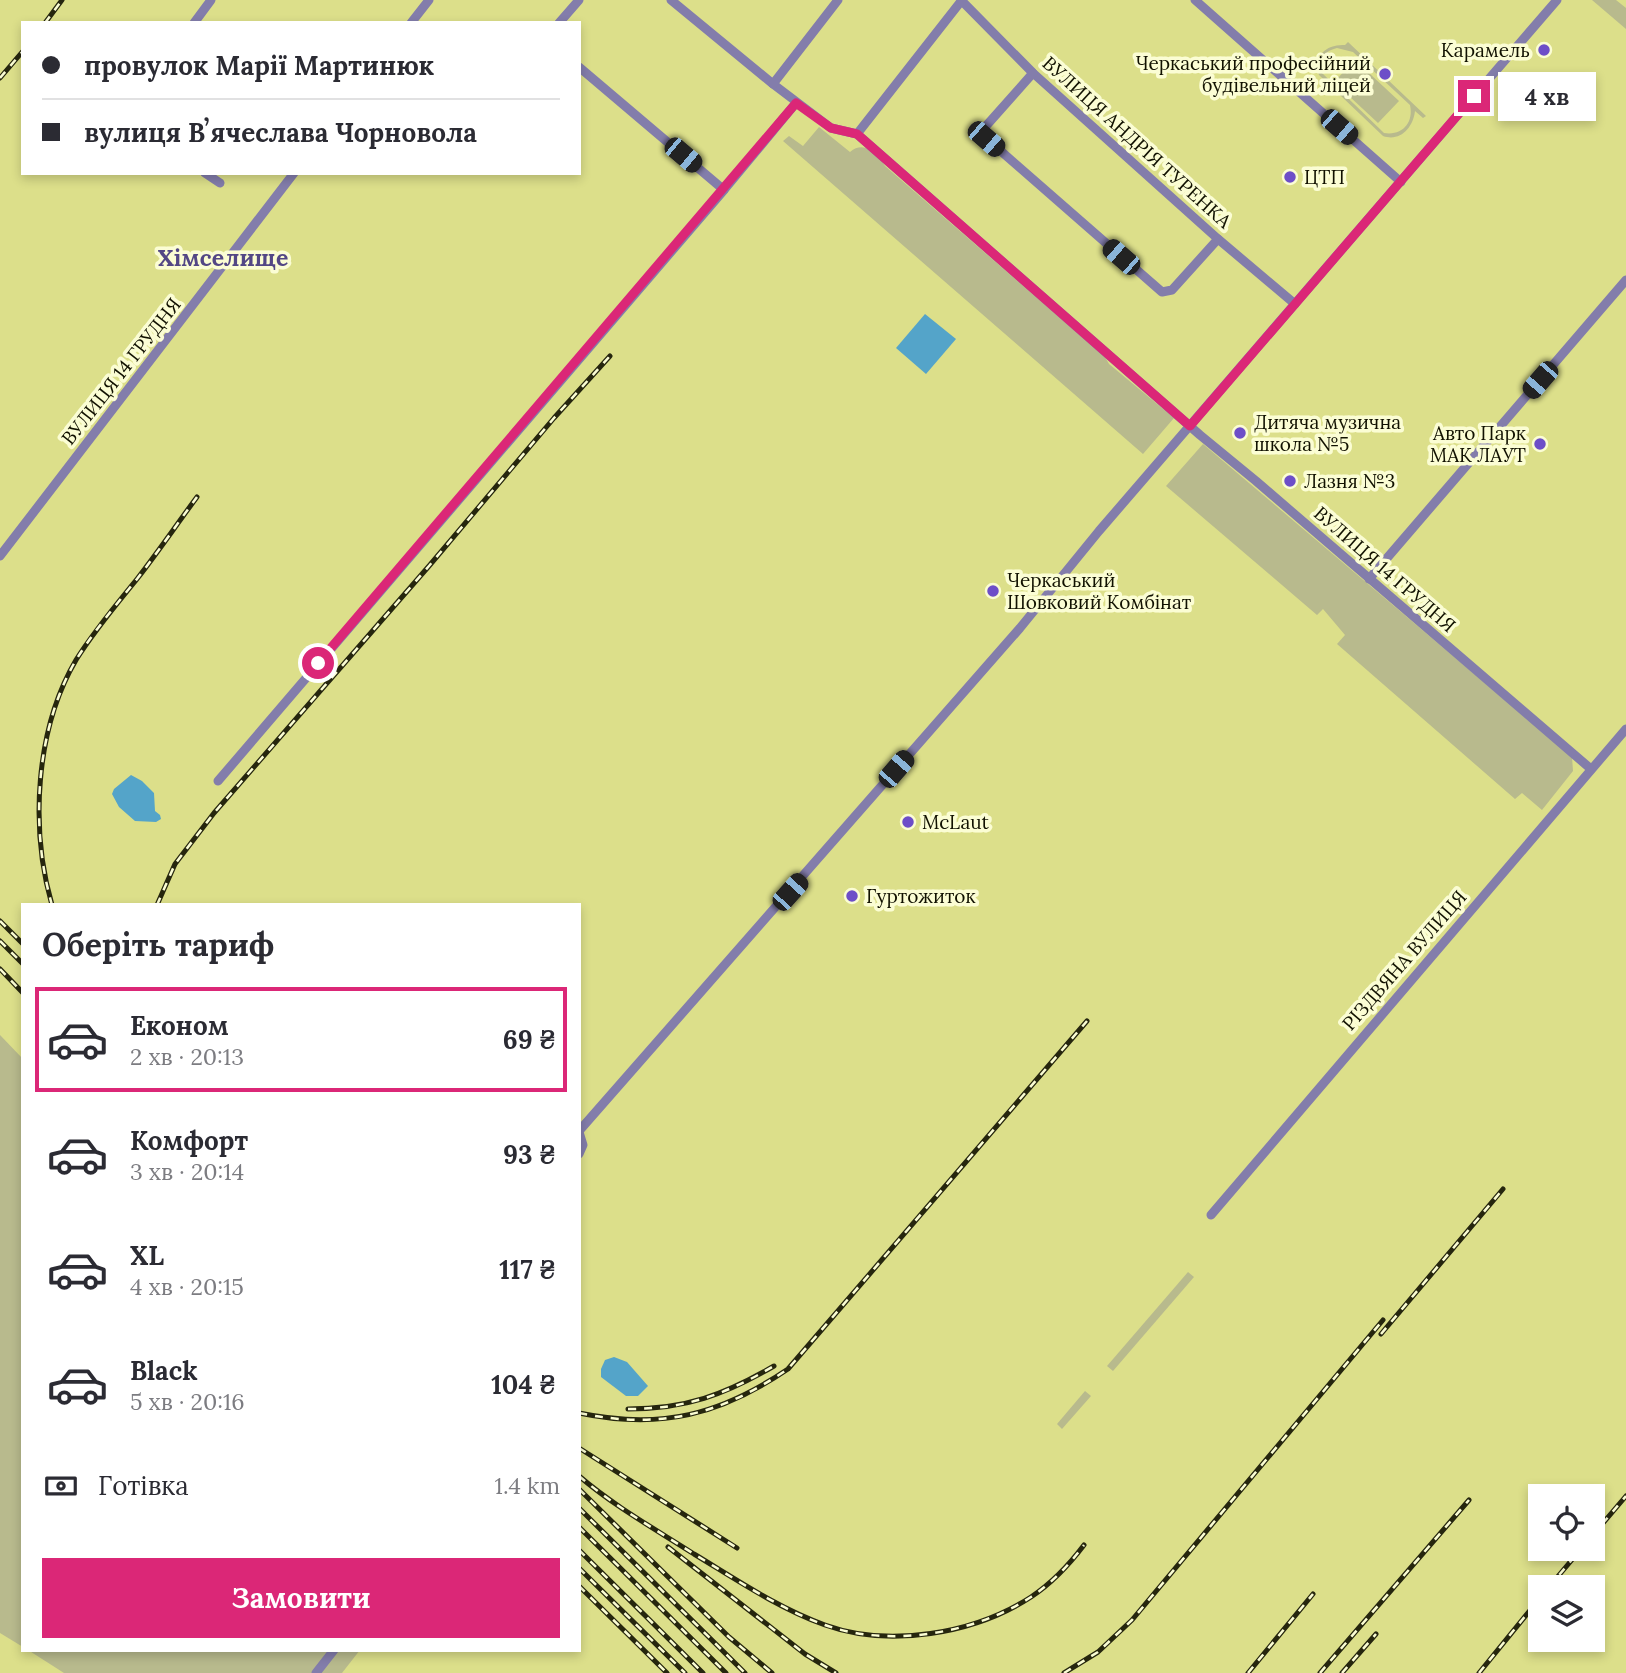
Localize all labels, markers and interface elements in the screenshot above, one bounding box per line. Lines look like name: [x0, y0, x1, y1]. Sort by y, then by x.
place label: Карамель: [1441, 38, 1530, 62]
marker: Карамель: [1536, 42, 1552, 58]
text: провулок Марії Мартинюк: [84, 49, 434, 82]
street label: ВУЛИЦЯ АНДРІЯ ТУРЕНКА: [1038, 51, 1237, 234]
place label: Черкаський професійний будівельний ліцей: [1136, 51, 1371, 97]
marker: Черкаський професійний будівельний ліцей: [1377, 66, 1393, 82]
callout: 4 хв: [1498, 72, 1596, 120]
route end: [1458, 80, 1490, 112]
text: 4 хв: [1525, 82, 1569, 111]
car: [1317, 105, 1362, 149]
text: вулиця Вʼячеслава Чорновола: [84, 116, 477, 149]
car: [964, 117, 1009, 161]
car: [661, 133, 706, 177]
place label: ЦТП: [1304, 165, 1345, 189]
marker: ЦТП: [1282, 169, 1298, 185]
car: [1099, 235, 1144, 279]
district label: Хімселище: [158, 243, 288, 272]
street label: ВУЛИЦЯ 14 ГРУДНЯ: [56, 293, 186, 449]
car: [1519, 357, 1562, 403]
place label: Дитяча музична школа №5: [1254, 410, 1401, 456]
place label: Авто Парк МАК ЛАУТ: [1430, 421, 1527, 467]
marker: Дитяча музична школа №5: [1232, 425, 1248, 441]
marker: Авто Парк МАК ЛАУТ: [1532, 436, 1548, 452]
place label: Лазня №3: [1304, 469, 1395, 493]
marker: Лазня №3: [1282, 473, 1298, 489]
street label: ВУЛИЦЯ 14 ГРУДНЯ: [1309, 501, 1461, 637]
place label: Черкаський Шовковий Комбінат: [1007, 568, 1191, 614]
marker: Черкаський Шовковий Комбінат: [985, 583, 1001, 599]
route start: [302, 647, 334, 679]
car: [875, 746, 918, 792]
place label: McLaut: [922, 810, 989, 834]
marker: McLaut: [900, 814, 916, 830]
car: [769, 869, 812, 915]
place label: Гуртожиток: [866, 884, 976, 908]
street label: РІЗДВЯНА ВУЛИЦЯ: [1337, 885, 1471, 1035]
marker: Гуртожиток: [844, 888, 860, 904]
text: Оберіть тариф: [42, 924, 274, 965]
icon: car: [46, 1008, 109, 1071]
text: Економ: [130, 1009, 228, 1042]
text: 69 ₴: [503, 1023, 556, 1056]
text: 2 хв · 20:13: [130, 1042, 244, 1071]
icon: car: [46, 1123, 109, 1186]
text: Комфорт: [130, 1124, 248, 1157]
text: 93 ₴: [503, 1138, 556, 1171]
text: 3 хв · 20:14: [130, 1157, 244, 1186]
icon: car: [46, 1238, 109, 1301]
text: XL: [130, 1239, 164, 1272]
text: 117 ₴: [499, 1253, 556, 1286]
text: 4 хв · 20:15: [130, 1272, 244, 1301]
icon: car: [46, 1353, 109, 1416]
text: Black: [130, 1354, 198, 1387]
text: 104 ₴: [491, 1368, 556, 1401]
text: 5 хв · 20:16: [130, 1387, 245, 1416]
icon: cash: [42, 1467, 80, 1505]
text: Готівка: [98, 1469, 189, 1502]
text: 1.4 km: [495, 1471, 560, 1500]
map controls: [1528, 1484, 1605, 1652]
button: locate: [1528, 1484, 1605, 1561]
button: Замовити: [42, 1558, 560, 1638]
button: layers: [1528, 1575, 1605, 1652]

